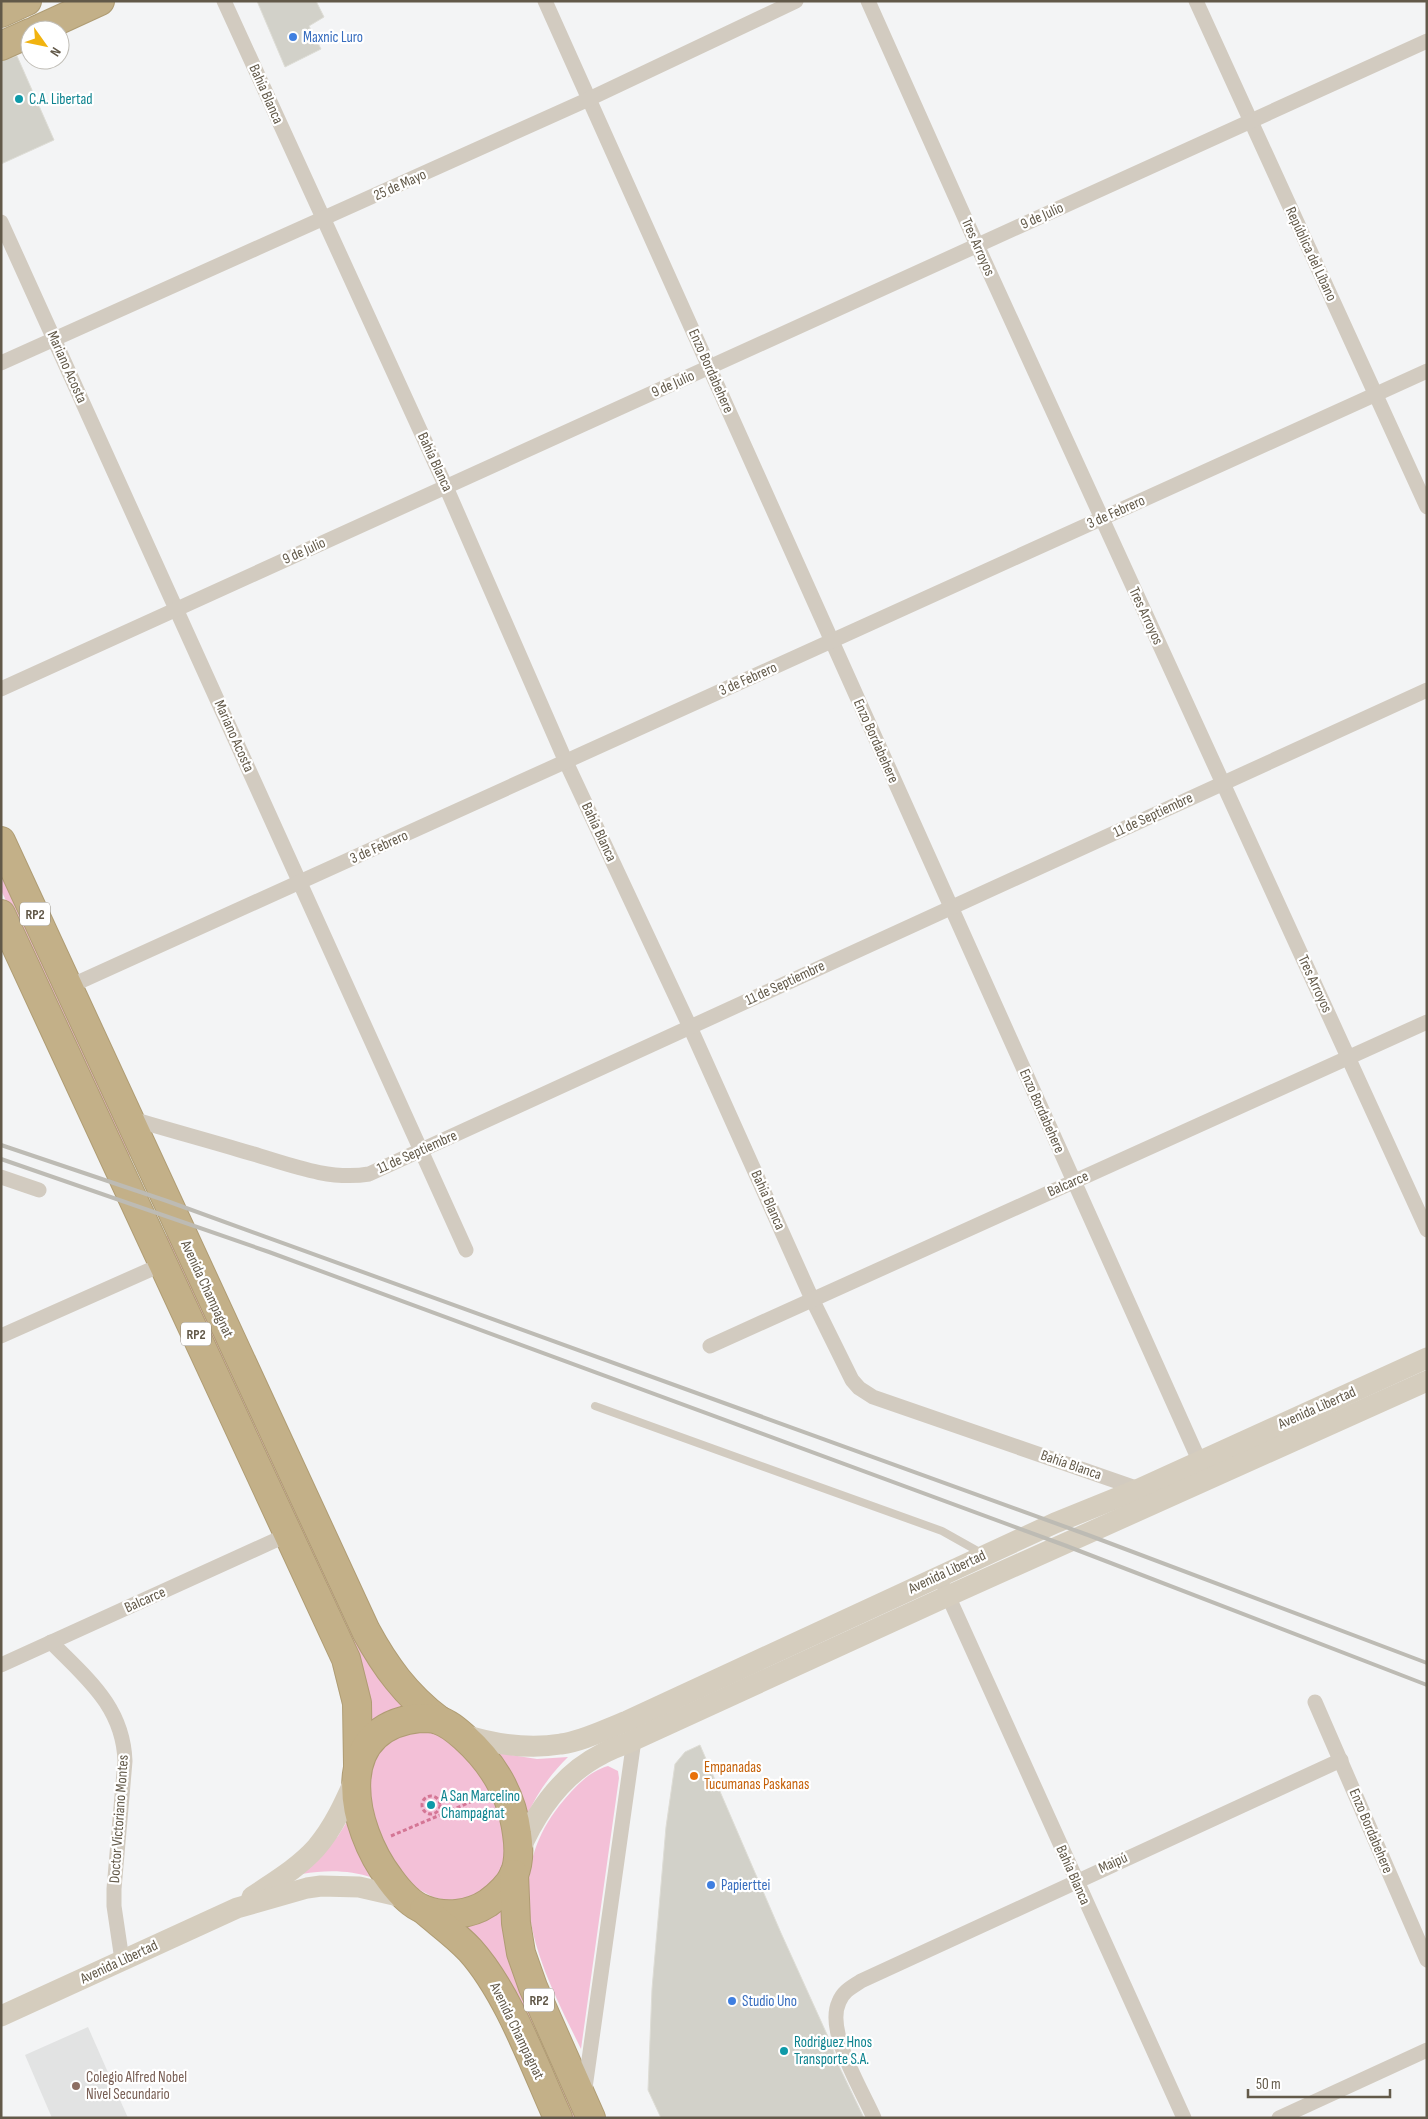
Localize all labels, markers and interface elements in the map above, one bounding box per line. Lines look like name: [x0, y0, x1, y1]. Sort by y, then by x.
north arrow: [20, 20, 70, 70]
place label: Maxnic Luro: [303, 28, 363, 47]
marker: Maxnic Luro: [287, 31, 299, 43]
text: N: [46, 44, 65, 60]
street label: Bahía Blanca: [244, 61, 288, 127]
place label: C.A. Libertad: [29, 90, 93, 109]
marker: C.A. Libertad: [13, 93, 25, 105]
street label: 25 de Mayo: [371, 165, 429, 205]
street label: 9 de Julio: [1018, 198, 1066, 234]
street label: República del Líbano: [1281, 204, 1341, 304]
street label: Tres Arroyos: [957, 215, 999, 279]
street label: Enzo Bordabehere: [684, 326, 738, 416]
street label: Mariano Acosta: [43, 328, 91, 406]
street label: 9 de Julio: [649, 366, 697, 402]
street label: Bahía Blanca: [413, 429, 457, 495]
street label: 3 de Febrero: [1084, 491, 1148, 533]
street label: 9 de Julio: [280, 533, 328, 569]
street label: Tres Arroyos: [1124, 584, 1168, 648]
street label: 3 de Febrero: [716, 658, 780, 700]
street label: Enzo Bordabehere: [849, 696, 903, 786]
street label: Mariano Acosta: [210, 697, 258, 775]
street label: 11 de Septiembre: [1110, 788, 1196, 842]
street label: Bahía Blanca: [577, 799, 621, 865]
street label: 3 de Febrero: [347, 826, 411, 868]
road number: RP2: [20, 902, 50, 926]
street label: Tres Arroyos: [1293, 952, 1337, 1016]
street label: 11 de Septiembre: [742, 956, 828, 1010]
street label: Enzo Bordabehere: [1015, 1066, 1069, 1156]
street label: 11 de Septiembre: [374, 1126, 460, 1178]
street label: Bahía Blanca: [746, 1167, 790, 1233]
street label: Balcarce: [1045, 1167, 1091, 1201]
street label: Avenida Champagnat: [176, 1236, 238, 1341]
road number: RP2: [181, 1322, 211, 1346]
street label: Avenida Libertad: [1274, 1382, 1359, 1434]
street label: Bahía Blanca: [1038, 1446, 1104, 1484]
street label: Avenida Libertad: [904, 1546, 989, 1599]
street label: Balcarce: [122, 1583, 168, 1617]
street label: Doctor Victoriano Montes: [105, 1754, 133, 1884]
place label: Empanadas Tucumanas Paskanas: [704, 1758, 809, 1794]
marker: Empanadas Tucumanas Paskanas: [688, 1770, 700, 1782]
street label: Enzo Bordabehere: [1345, 1786, 1397, 1876]
place label: A San Marcelino Champagnat: [440, 1787, 520, 1823]
marker: A San Marcelino Champagnat: [425, 1799, 437, 1811]
street label: Bahía Blanca: [1051, 1842, 1095, 1908]
street label: Maipú: [1095, 1848, 1131, 1878]
place label: Papierttei: [721, 1876, 770, 1895]
marker: Papierttei: [705, 1879, 717, 1891]
street label: Avenida Libertad: [76, 1936, 161, 1989]
street label: Avenida Champagnat: [485, 1979, 549, 2083]
road number: RP2: [524, 1988, 554, 2012]
place label: Studio Uno: [742, 1992, 797, 2011]
marker: Studio Uno: [726, 1995, 738, 2007]
place label: Rodriguez Hnos Transporte S.A.: [794, 2033, 872, 2069]
marker: Rodriguez Hnos Transporte S.A.: [778, 2045, 790, 2057]
scale bar: [1248, 2066, 1390, 2098]
place label: Colegio Alfred Nobel Nivel Secundario: [86, 2068, 187, 2104]
text: 50 m: [1256, 2075, 1281, 2094]
marker: Colegio Alfred Nobel Nivel Secundario: [70, 2080, 82, 2092]

